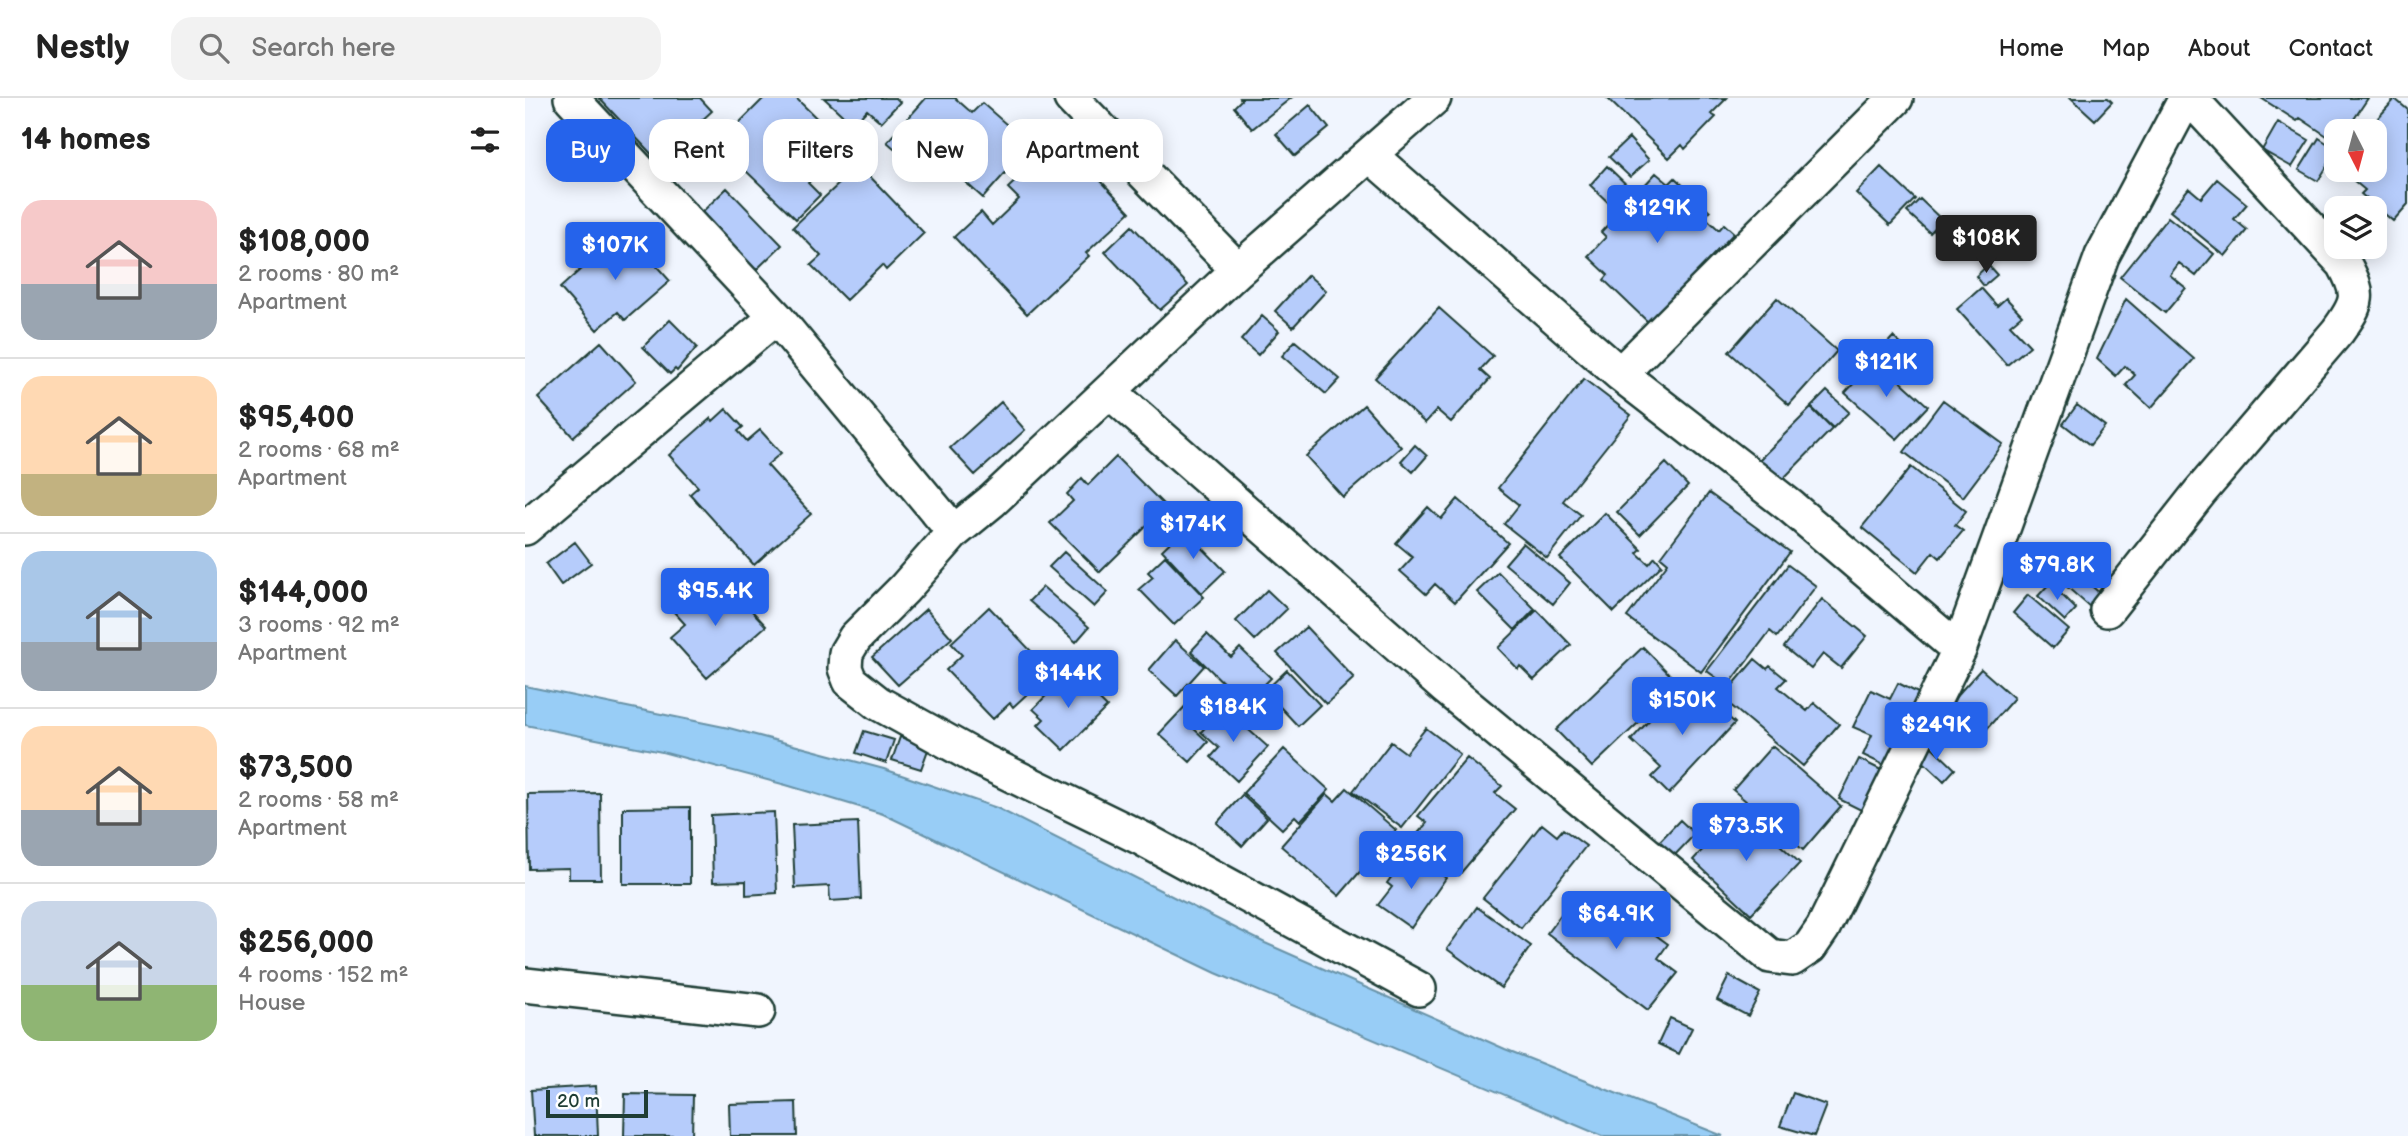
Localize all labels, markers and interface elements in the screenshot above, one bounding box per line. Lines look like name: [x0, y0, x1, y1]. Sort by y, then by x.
search box: [171, 17, 661, 80]
text: Nestly: [35, 28, 129, 68]
icon: search: [195, 29, 233, 67]
text: Search here: [251, 33, 395, 64]
text: Home: [1999, 34, 2064, 63]
text: Map: [2102, 34, 2150, 63]
text: About: [2188, 34, 2250, 63]
text: Contact: [2288, 34, 2373, 63]
chip: Buy: [546, 119, 635, 182]
chip: Rent: [649, 119, 749, 182]
chip: Filters: [763, 119, 878, 182]
chip: New: [892, 119, 988, 182]
chip: Apartment: [1002, 119, 1163, 182]
north arrow: [2324, 119, 2387, 182]
map controls: [2324, 119, 2387, 259]
icon: filters: [466, 121, 504, 159]
text: 14 homes: [21, 122, 150, 158]
pin: $129K: [1608, 186, 1706, 245]
text: $129K: [1623, 194, 1691, 222]
button: layers: [2324, 196, 2387, 259]
pin: $108K: [1937, 216, 2035, 275]
pin: $107K: [566, 222, 664, 282]
text: $108,000: [238, 224, 370, 260]
text: $108K: [1952, 224, 2020, 252]
icon: home: [77, 228, 161, 312]
text: $107K: [581, 231, 649, 259]
text: 2 rooms · 80 m²: [238, 260, 399, 288]
text: Apartment: [238, 288, 347, 316]
pin: $121K: [1837, 340, 1935, 399]
text: $121K: [1854, 348, 1918, 376]
text: $95,400: [238, 400, 354, 436]
icon: home: [77, 404, 161, 488]
text: 2 rooms · 68 m²: [238, 436, 400, 464]
text: Apartment: [238, 464, 347, 492]
pin: $174K: [1144, 502, 1242, 561]
text: $174K: [1160, 510, 1226, 538]
pin: $79.8K: [2000, 542, 2114, 602]
text: $79.8K: [2019, 551, 2095, 579]
pin: $95.4K: [658, 568, 772, 628]
text: $144,000: [238, 575, 368, 611]
text: $95.4K: [677, 577, 753, 605]
icon: home: [77, 579, 161, 663]
text: 3 rooms · 92 m²: [238, 611, 400, 639]
text: Apartment: [238, 639, 347, 667]
pin: $144K: [1019, 650, 1117, 710]
text: $144K: [1034, 659, 1102, 687]
pin: $150K: [1633, 678, 1731, 737]
pin: $184K: [1184, 684, 1282, 744]
text: $150K: [1648, 686, 1716, 714]
text: $184K: [1199, 693, 1267, 721]
pin: $249K: [1887, 702, 1985, 762]
text: $249K: [1901, 711, 1971, 739]
text: $73,500: [238, 750, 353, 786]
icon: home: [77, 754, 161, 838]
text: 2 rooms · 58 m²: [238, 786, 399, 814]
pin: $73.5K: [1689, 804, 1803, 863]
text: $73.5K: [1708, 812, 1784, 840]
text: Apartment: [238, 814, 347, 842]
pin: $256K: [1362, 832, 1460, 891]
text: $256K: [1375, 840, 1447, 868]
pin: $64.9K: [1559, 892, 1673, 951]
text: $64.9K: [1578, 900, 1654, 928]
text: $256,000: [238, 925, 374, 961]
icon: home: [77, 929, 161, 1013]
text: 4 rooms · 152 m²: [238, 961, 408, 989]
text: House: [238, 989, 305, 1017]
scale bar: [546, 1087, 647, 1119]
text: 20 m: [557, 1090, 600, 1113]

